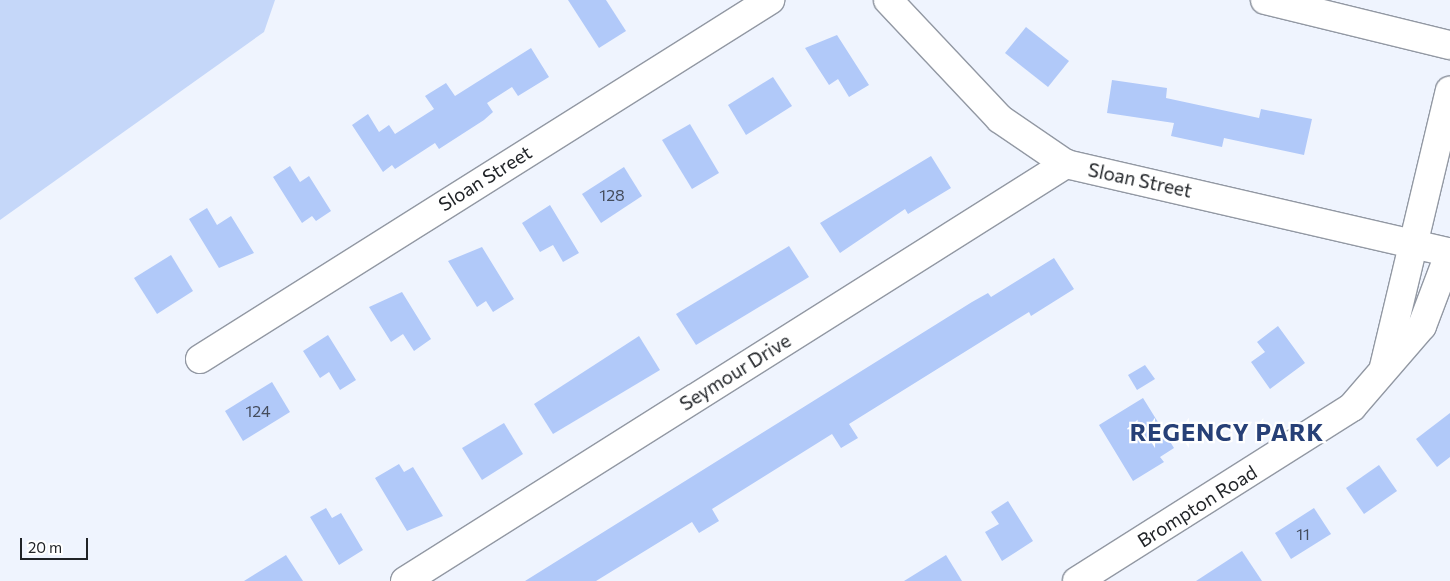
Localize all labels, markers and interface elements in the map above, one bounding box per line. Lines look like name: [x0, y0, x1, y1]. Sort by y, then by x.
street label: Sloan Street: [434, 140, 536, 216]
street label: Sloan Street: [1086, 158, 1194, 202]
house number: 128: [599, 185, 625, 205]
street label: Seymour Drive: [675, 329, 795, 415]
house number: 124: [245, 401, 271, 421]
district label: REGENCY PARK: [1128, 418, 1326, 446]
street label: Brompton Road: [1133, 460, 1261, 552]
house number: 11: [1296, 524, 1310, 544]
scale bar: [22, 528, 90, 560]
text: 20 m: [28, 538, 62, 556]

